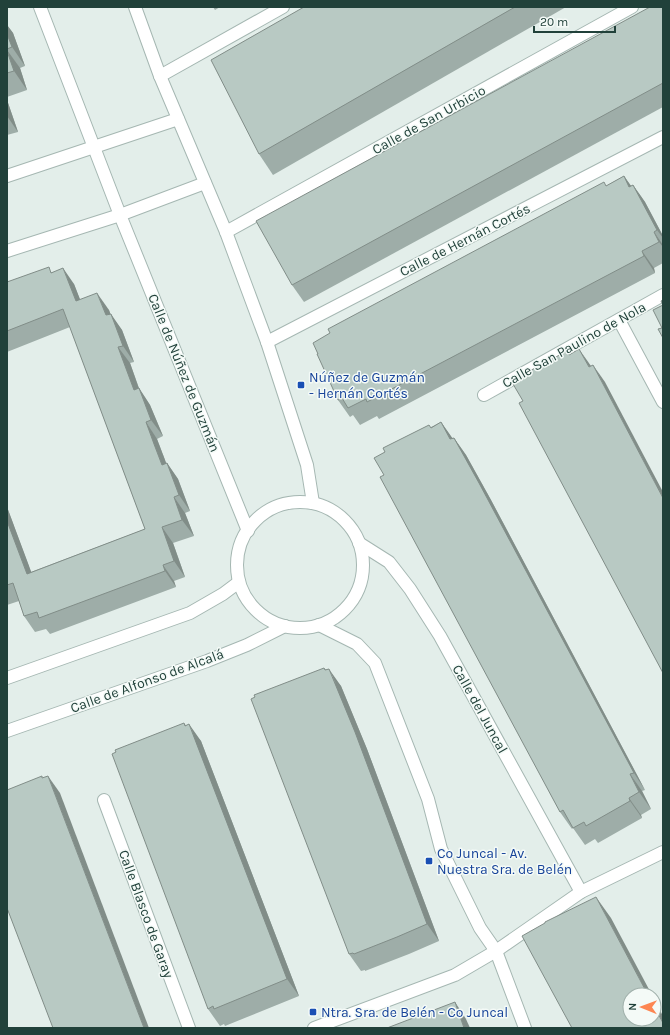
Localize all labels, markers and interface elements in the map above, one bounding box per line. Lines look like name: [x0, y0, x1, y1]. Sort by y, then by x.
scale bar: [534, 8, 615, 34]
text: 20 m: [540, 15, 568, 29]
street label: Calle de San Urbicio: [369, 82, 489, 158]
street label: Calle de Hernán Cortés: [397, 200, 533, 280]
street label: Calle de Núñez de Guzmán: [144, 291, 224, 455]
street label: Calle San Paulino de Nola: [499, 298, 649, 392]
place label: Núñez de Guzmán - Hernán Cortés: [309, 369, 425, 402]
marker: Núñez de Guzmán - Hernán Cortés: [296, 380, 306, 390]
street label: Calle de Alfonso de Alcalá: [68, 645, 226, 717]
street label: Calle del Juncal: [449, 662, 511, 756]
place label: Cº Juncal - Av. Nuestra Sra. de Belén: [437, 845, 572, 878]
street label: Calle Blasco de Garay: [115, 847, 177, 981]
marker: Cº Juncal - Av. Nuestra Sra. de Belén: [424, 856, 434, 866]
north arrow: [622, 987, 662, 1027]
text: N: [626, 1003, 639, 1011]
place label: Ntra. Sra. de Belén - Cº Juncal: [321, 1004, 508, 1021]
marker: Ntra. Sra. de Belén - Cº Juncal: [308, 1007, 318, 1017]

